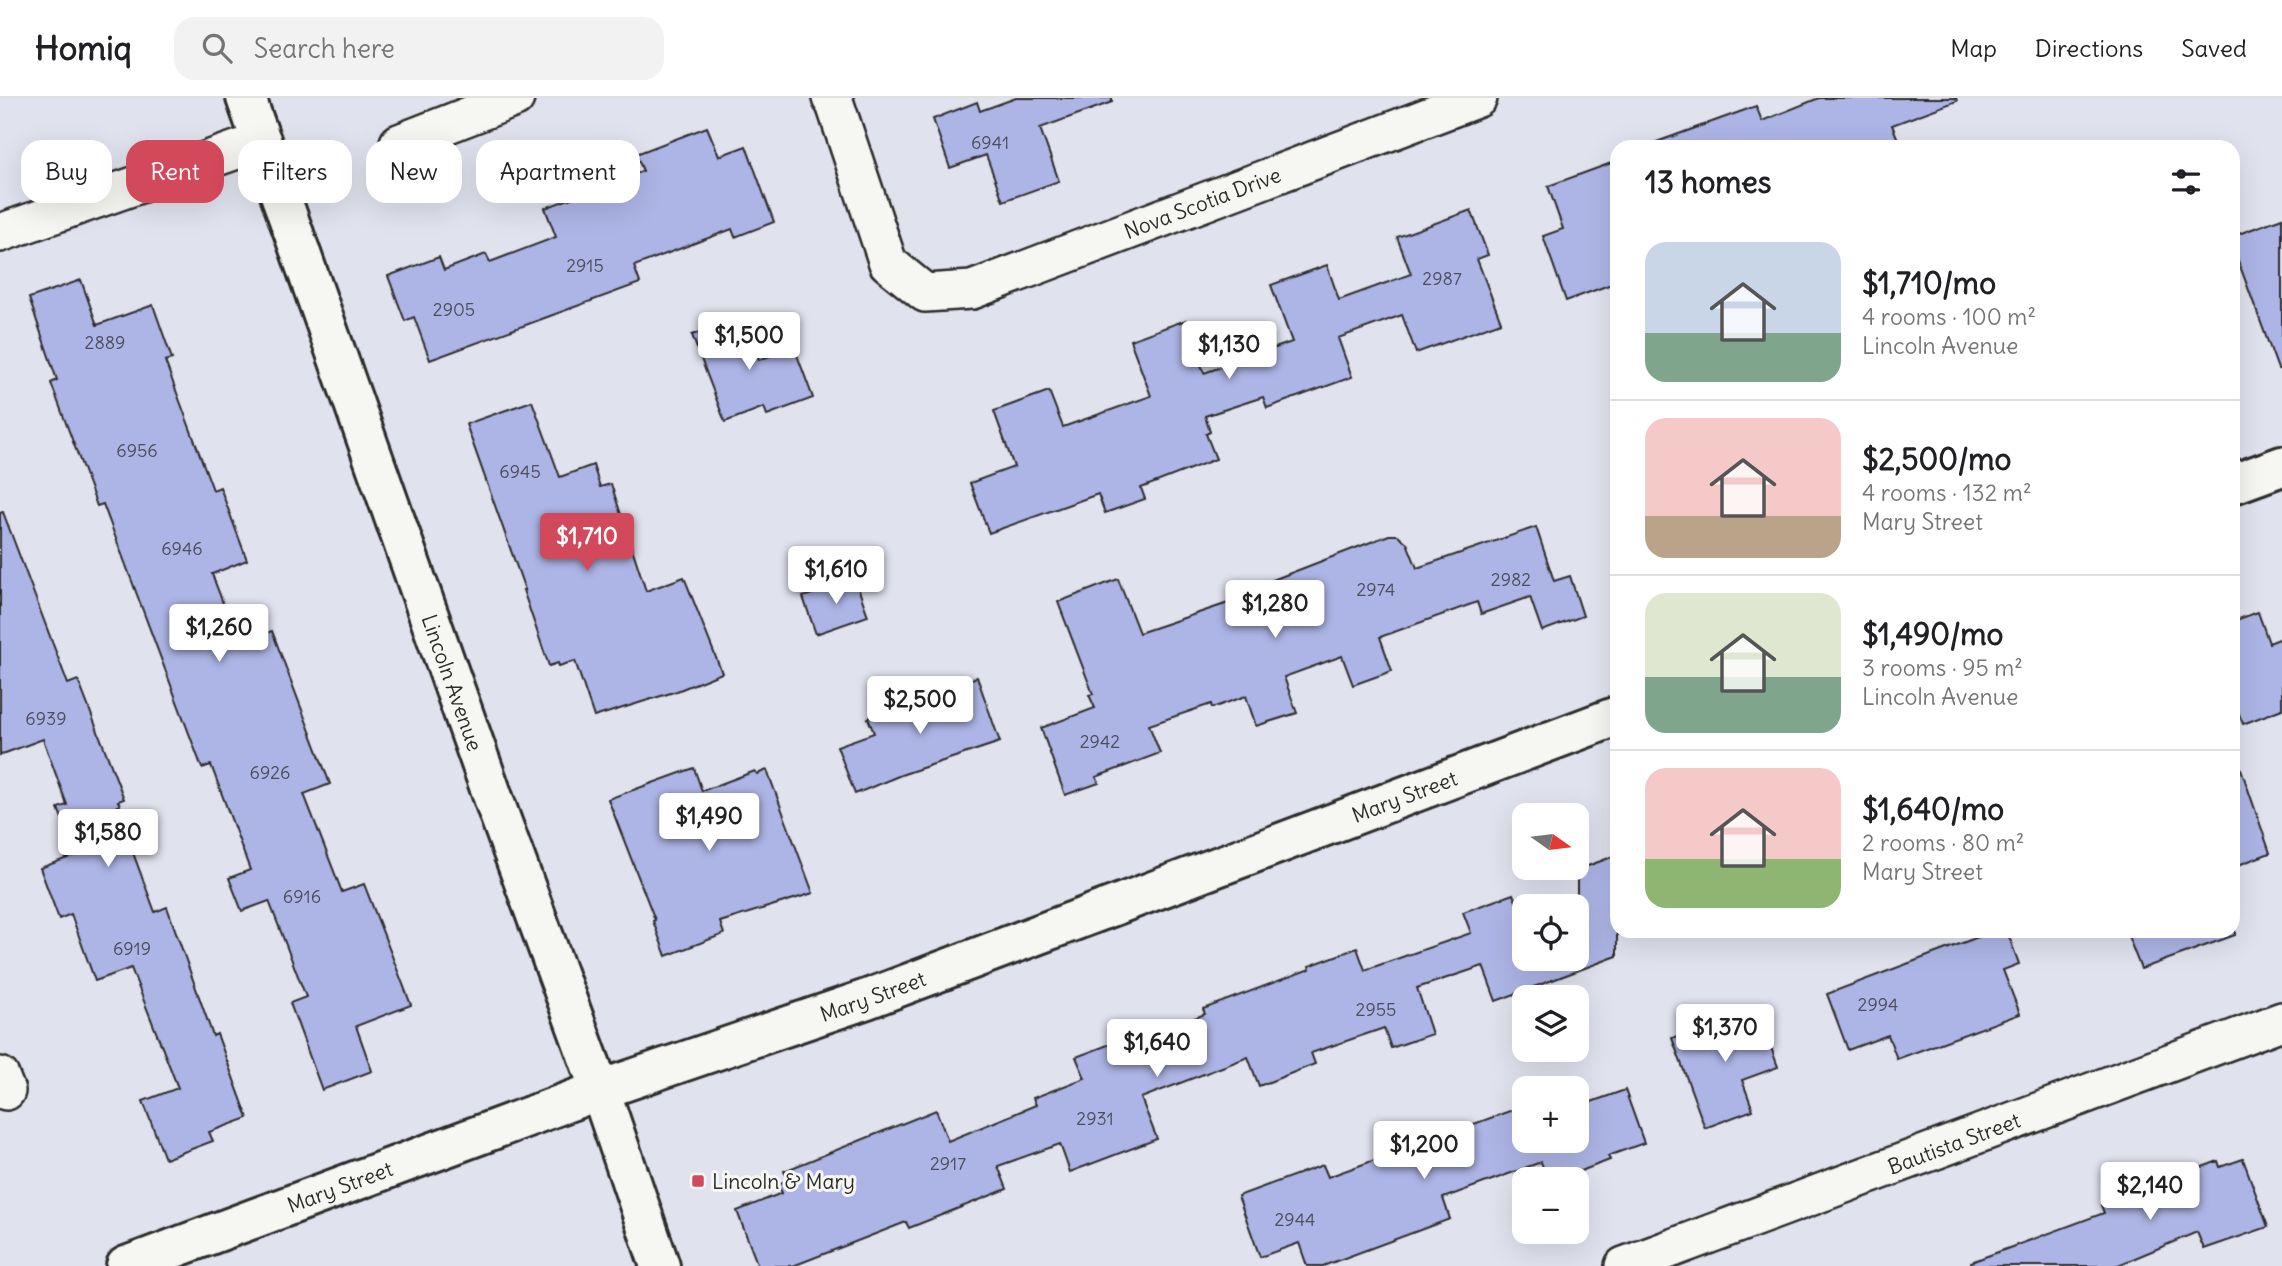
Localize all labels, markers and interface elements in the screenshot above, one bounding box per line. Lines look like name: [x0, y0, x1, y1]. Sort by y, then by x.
search box: [174, 17, 664, 80]
text: Homiq: [35, 27, 132, 69]
icon: search: [198, 29, 236, 67]
text: Search here: [254, 32, 395, 65]
text: Map: [1950, 33, 1997, 63]
text: Directions: [2035, 33, 2143, 63]
text: Saved: [2181, 33, 2247, 63]
house number: 6941: [971, 131, 1009, 154]
chip: Buy: [21, 140, 112, 203]
chip: Rent: [126, 140, 224, 203]
chip: Filters: [238, 140, 352, 203]
chip: New: [366, 140, 462, 203]
chip: Apartment: [476, 140, 640, 203]
street label: Nova Scotia Drive: [1120, 161, 1285, 245]
text: 13 homes: [1645, 163, 1771, 201]
icon: filters: [2167, 163, 2205, 201]
house number: 2915: [566, 254, 604, 277]
text: $1,710/mo: [1862, 264, 1996, 302]
house number: 2987: [1422, 267, 1462, 290]
icon: home: [1701, 270, 1785, 354]
house number: 2905: [433, 298, 475, 321]
text: 4 rooms · 100 m²: [1862, 302, 2036, 331]
pin: $1,500: [692, 313, 806, 372]
text: $1,500: [714, 320, 784, 349]
pin: $1,130: [1172, 322, 1286, 381]
text: $1,130: [1198, 329, 1260, 358]
house number: 2889: [85, 331, 125, 354]
text: Lincoln Avenue: [1862, 331, 2018, 360]
house number: 6956: [116, 439, 158, 462]
text: $2,500/mo: [1862, 440, 2011, 478]
icon: home: [1701, 446, 1785, 530]
house number: 6945: [499, 460, 541, 483]
text: 4 rooms · 132 m²: [1862, 478, 2032, 507]
text: Mary Street: [1862, 507, 1983, 536]
pin: $1,710: [530, 514, 644, 573]
text: $1,710: [556, 521, 618, 550]
house number: 6946: [161, 537, 203, 560]
pin: $1,610: [779, 546, 893, 606]
text: $1,610: [804, 554, 868, 583]
house number: 2982: [1491, 568, 1531, 591]
house number: 2974: [1356, 578, 1396, 601]
pin: $1,280: [1218, 580, 1332, 640]
text: $1,280: [1241, 588, 1309, 617]
pin: $1,260: [162, 604, 276, 664]
street label: Lincoln Avenue: [416, 611, 489, 754]
text: $1,260: [185, 612, 253, 641]
text: $1,490/mo: [1862, 615, 2003, 653]
icon: home: [1701, 621, 1785, 705]
text: 3 rooms · 95 m²: [1862, 653, 2023, 682]
pin: $2,500: [863, 676, 977, 736]
text: Lincoln Avenue: [1862, 682, 2018, 711]
text: $2,500: [883, 684, 957, 713]
house number: 6939: [25, 707, 67, 730]
house number: 2942: [1080, 730, 1120, 753]
house number: 6926: [250, 761, 291, 784]
street label: Mary Street: [1348, 764, 1461, 828]
text: $1,640/mo: [1862, 790, 2004, 828]
pin: $1,490: [652, 794, 766, 853]
icon: home: [1701, 796, 1785, 880]
text: $1,490: [675, 801, 743, 830]
north arrow: [1512, 803, 1589, 880]
map controls: [1512, 803, 1589, 1244]
pin: $1,580: [51, 810, 165, 869]
text: $1,580: [74, 817, 142, 846]
text: 2 rooms · 80 m²: [1862, 828, 2024, 857]
text: Mary Street: [1862, 857, 1983, 886]
house number: 6916: [283, 885, 321, 908]
button: locate: [1512, 894, 1589, 971]
house number: 6919: [113, 937, 151, 960]
street label: Mary Street: [816, 965, 929, 1028]
button: layers: [1512, 985, 1589, 1062]
house number: 2994: [1858, 993, 1898, 1016]
house number: 2955: [1356, 998, 1396, 1021]
pin: $1,370: [1668, 1004, 1782, 1064]
text: $1,370: [1692, 1012, 1758, 1041]
pin: $1,640: [1100, 1020, 1214, 1079]
text: $1,640: [1123, 1027, 1191, 1056]
button: +: [1512, 1076, 1589, 1153]
street label: Bautista Street: [1884, 1106, 2024, 1180]
house number: 2931: [1076, 1107, 1114, 1130]
pin: $1,200: [1367, 1122, 1481, 1181]
text: $1,200: [1389, 1129, 1459, 1158]
house number: 2917: [930, 1152, 966, 1175]
street label: Mary Street: [283, 1155, 396, 1219]
pin: $2,140: [2093, 1162, 2207, 1222]
button: −: [1512, 1167, 1589, 1244]
place label: Lincoln & Mary: [712, 1168, 855, 1195]
text: $2,140: [2117, 1170, 2183, 1199]
marker: Lincoln & Mary: [690, 1173, 706, 1189]
house number: 2944: [1274, 1208, 1316, 1231]

